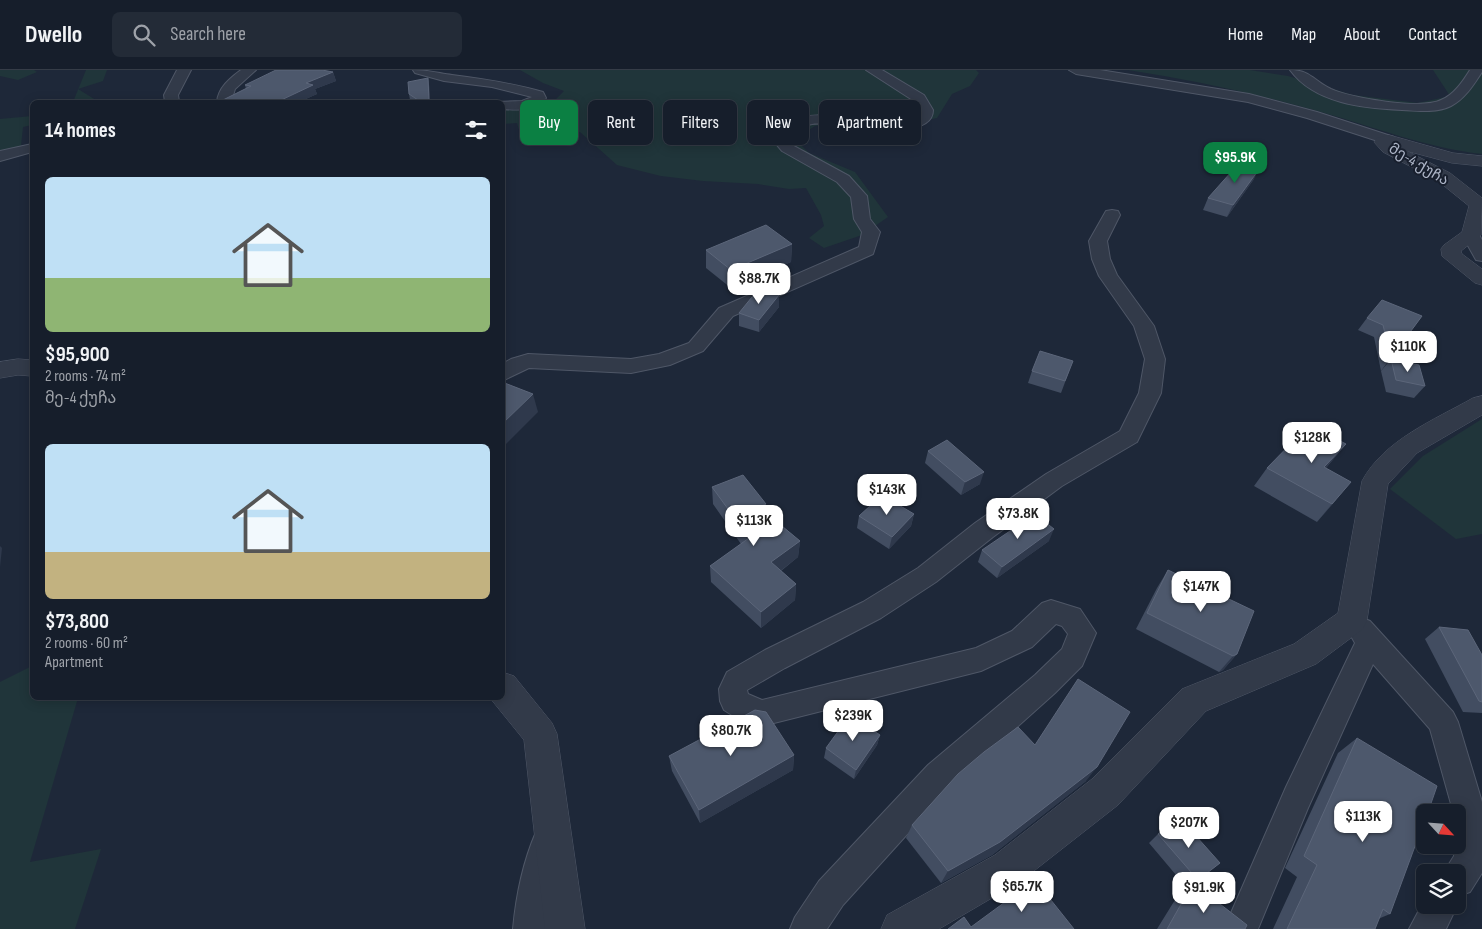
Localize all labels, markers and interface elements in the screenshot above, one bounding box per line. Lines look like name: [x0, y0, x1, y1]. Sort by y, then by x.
search box: [112, 12, 462, 57]
text: Dwello: [25, 20, 82, 49]
icon: search: [130, 21, 158, 49]
text: Search here: [170, 23, 246, 46]
text: Home: [1228, 24, 1263, 45]
text: Map: [1291, 24, 1316, 45]
text: About: [1344, 24, 1380, 45]
text: Contact: [1408, 24, 1457, 45]
chip: Buy: [520, 100, 578, 145]
chip: Rent: [588, 100, 653, 145]
chip: Filters: [663, 100, 737, 145]
chip: New: [747, 100, 809, 145]
chip: Apartment: [819, 100, 921, 145]
icon: filters: [462, 116, 490, 144]
text: 14 homes: [45, 118, 116, 143]
street label: მე-4 ქუჩა: [1385, 139, 1452, 190]
pin: $95.9K: [1194, 142, 1276, 184]
text: $95.9K: [1214, 148, 1256, 167]
icon: home: [223, 210, 313, 300]
pin: $88.7K: [718, 262, 800, 305]
text: $88.7K: [738, 269, 780, 288]
pin: $110K: [1373, 330, 1443, 373]
text: $110K: [1390, 337, 1426, 356]
text: $95,900: [45, 342, 110, 367]
text: 2 rooms · 74 m²: [45, 367, 126, 386]
text: მე-4 ქუჩა: [45, 389, 116, 408]
pin: $128K: [1277, 422, 1347, 464]
text: $128K: [1293, 428, 1331, 447]
pin: $143K: [852, 474, 922, 516]
icon: home: [223, 476, 313, 566]
text: $143K: [868, 480, 906, 499]
pin: $73.8K: [977, 498, 1059, 540]
pin: $113K: [719, 504, 789, 547]
text: $73.8K: [997, 504, 1039, 523]
text: $113K: [736, 511, 772, 530]
pin: $147K: [1166, 570, 1236, 613]
text: $147K: [1183, 577, 1219, 596]
text: $73,800: [45, 609, 109, 634]
text: 2 rooms · 60 m²: [45, 634, 128, 653]
text: Apartment: [45, 653, 103, 672]
pin: $239K: [818, 700, 888, 742]
text: $239K: [834, 706, 872, 725]
pin: $80.7K: [690, 714, 772, 757]
text: $80.7K: [710, 721, 752, 740]
pin: $113K: [1328, 800, 1398, 843]
north arrow: [1416, 804, 1466, 854]
map controls: [1416, 804, 1466, 914]
pin: $207K: [1154, 806, 1224, 849]
text: $113K: [1345, 807, 1381, 826]
text: $207K: [1170, 813, 1208, 832]
button: layers: [1416, 864, 1466, 914]
pin: $65.7K: [981, 870, 1063, 913]
pin: $91.9K: [1163, 872, 1245, 914]
text: $65.7K: [1002, 877, 1042, 896]
text: $91.9K: [1183, 878, 1225, 897]

